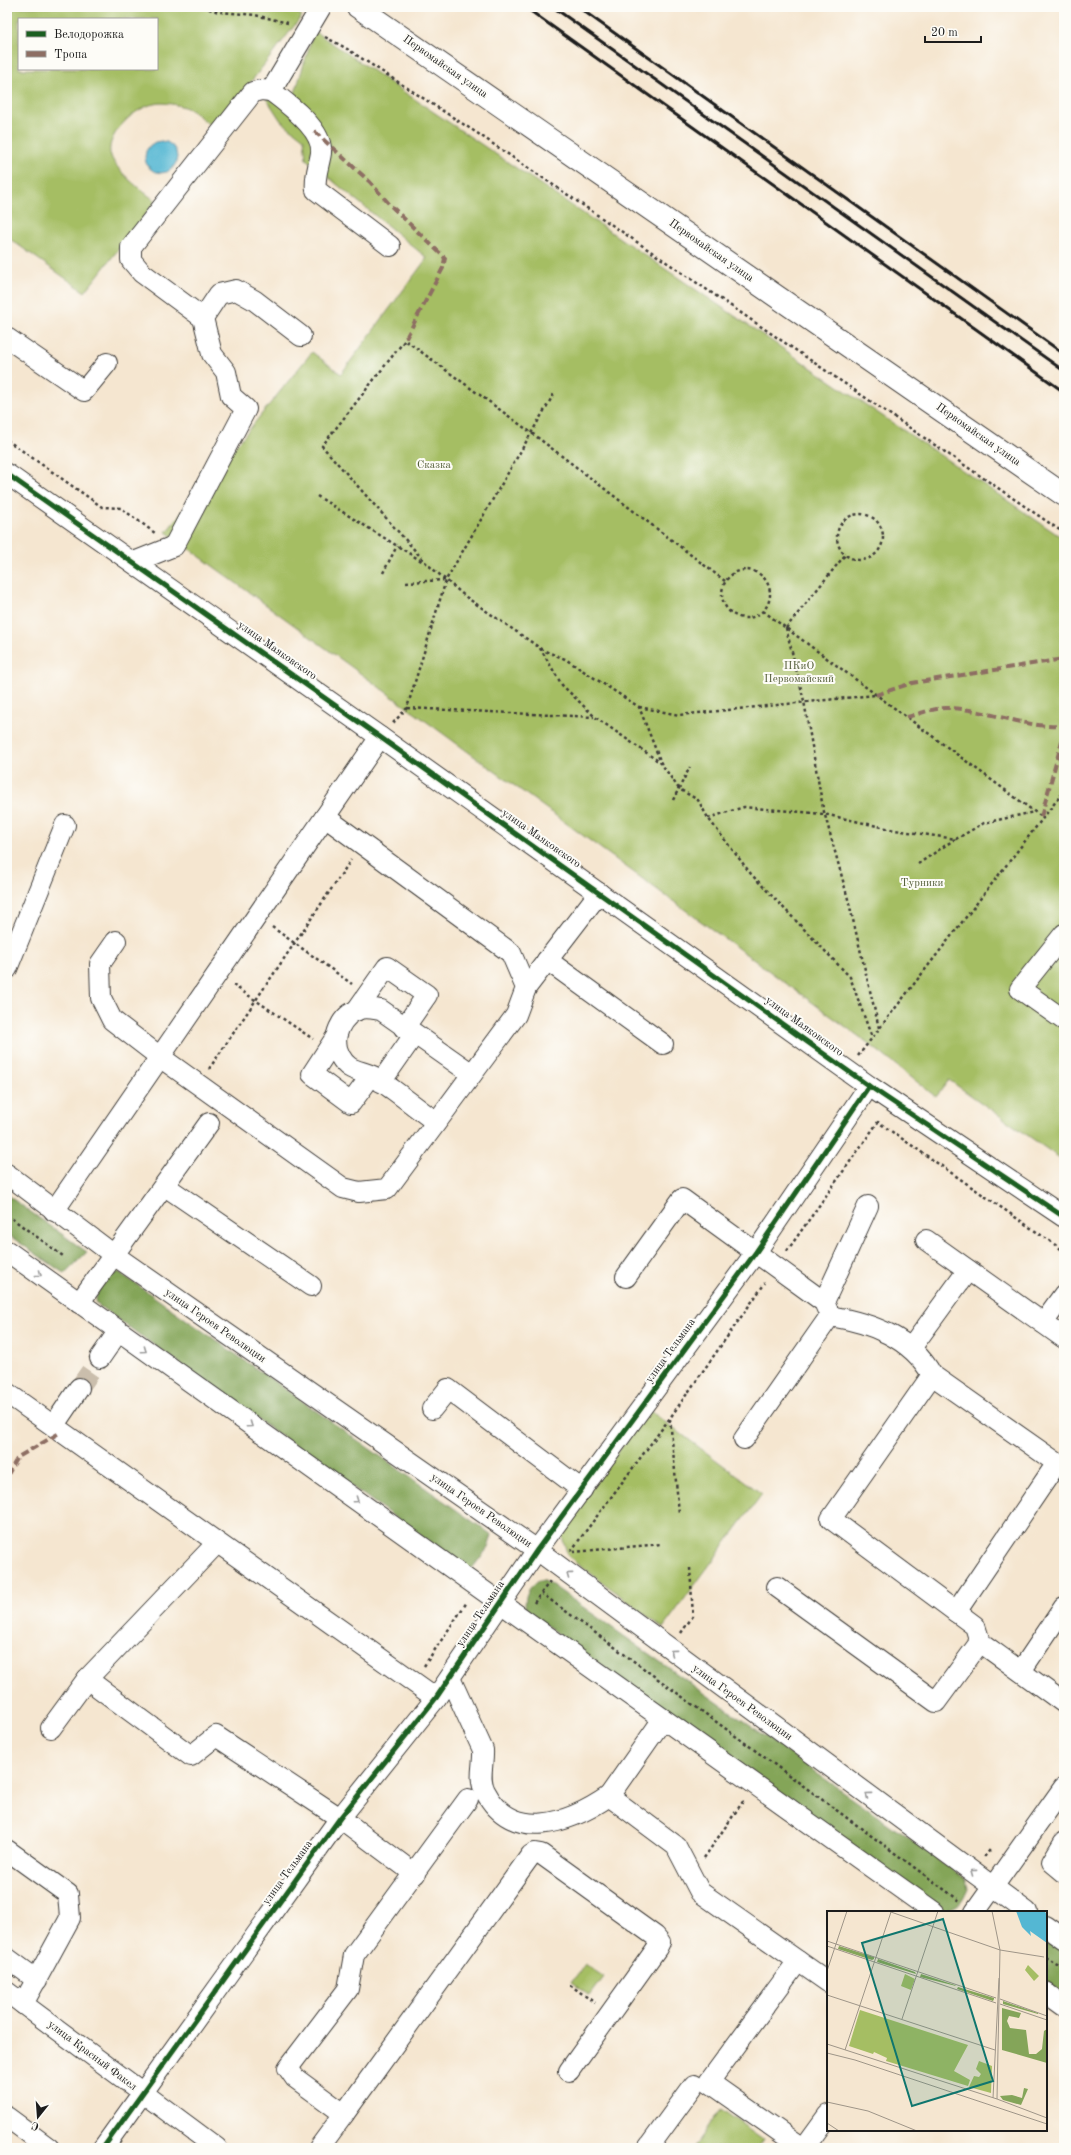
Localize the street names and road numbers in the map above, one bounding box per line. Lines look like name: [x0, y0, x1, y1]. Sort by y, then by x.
street label: Первомайская улица: [401, 34, 490, 101]
street label: Первомайская улица: [667, 218, 756, 285]
street label: Первомайская улица: [934, 402, 1023, 469]
street label: улица Маяковского: [236, 620, 318, 682]
street label: улица Маяковского: [500, 808, 582, 870]
street label: улица Маяковского: [763, 995, 845, 1059]
street label: улица Героев Революции: [162, 1287, 268, 1365]
street label: улица Тельмана: [644, 1316, 698, 1385]
street label: улица Героев Революции: [428, 1472, 534, 1550]
street label: улица Тельмана: [455, 1579, 507, 1649]
street label: улица Героев Революции: [690, 1663, 794, 1743]
street label: улица Тельмана: [261, 1838, 315, 1907]
street label: улица Красный Факел: [45, 2019, 139, 2093]

